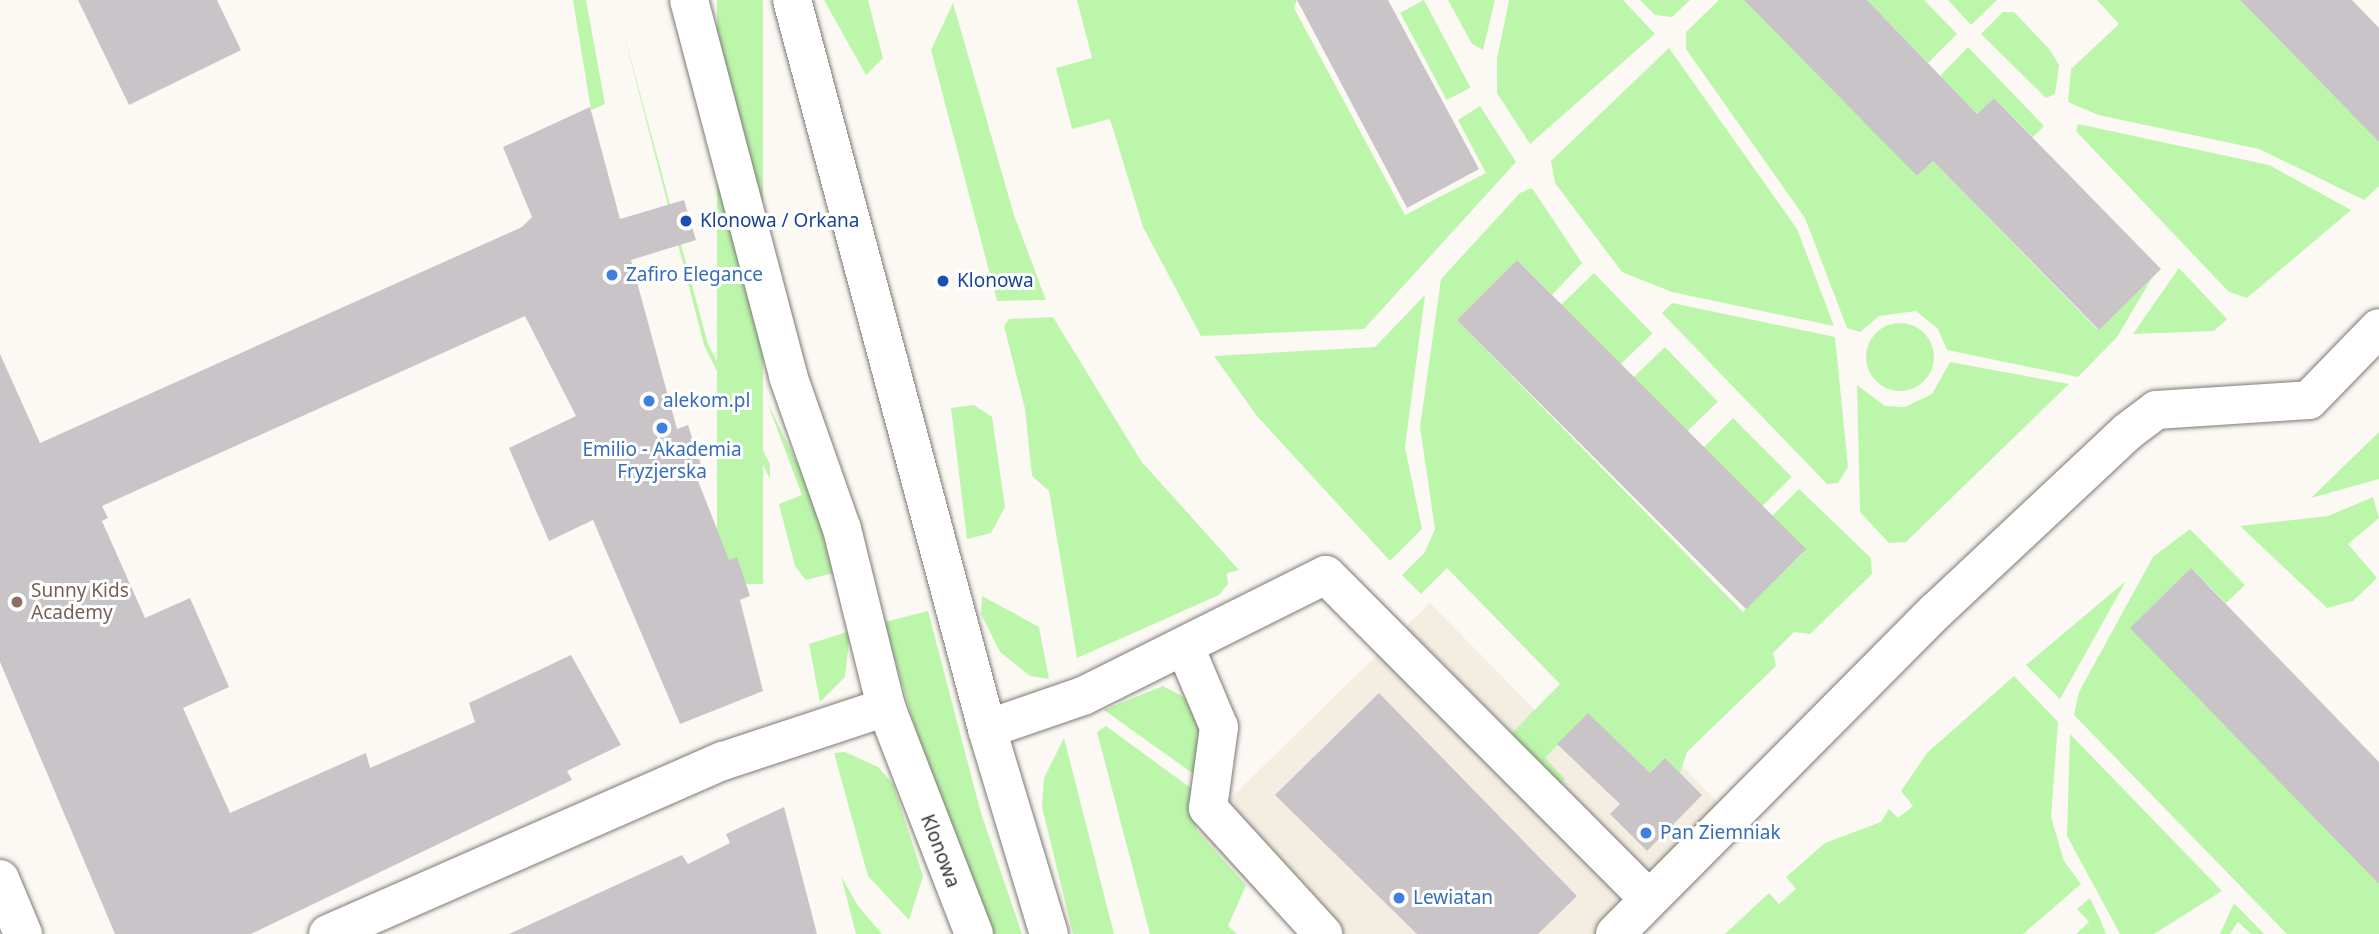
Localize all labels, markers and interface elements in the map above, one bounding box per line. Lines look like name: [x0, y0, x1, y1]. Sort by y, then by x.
place label: Klonowa / Orkana: [700, 210, 859, 232]
marker: Klonowa / Orkana: [678, 213, 694, 229]
place label: Zafiro Elegance: [626, 264, 763, 286]
marker: Zafiro Elegance: [604, 267, 620, 283]
place label: Klonowa: [957, 270, 1034, 292]
marker: Klonowa: [935, 273, 951, 289]
place label: alekom.pl: [663, 390, 750, 412]
marker: alekom.pl: [641, 393, 657, 409]
marker: Emilio - Akademia Fryzjerska: [654, 420, 670, 436]
place label: Emilio - Akademia Fryzjerska: [582, 439, 742, 483]
place label: Sunny Kids Academy: [31, 580, 129, 624]
marker: Sunny Kids Academy: [9, 594, 25, 610]
street label: Klonowa: [916, 811, 964, 891]
place label: Pan Ziemniak: [1660, 822, 1781, 844]
marker: Pan Ziemniak: [1638, 825, 1654, 841]
place label: Lewiatan: [1413, 887, 1493, 909]
marker: Lewiatan: [1391, 890, 1407, 906]

